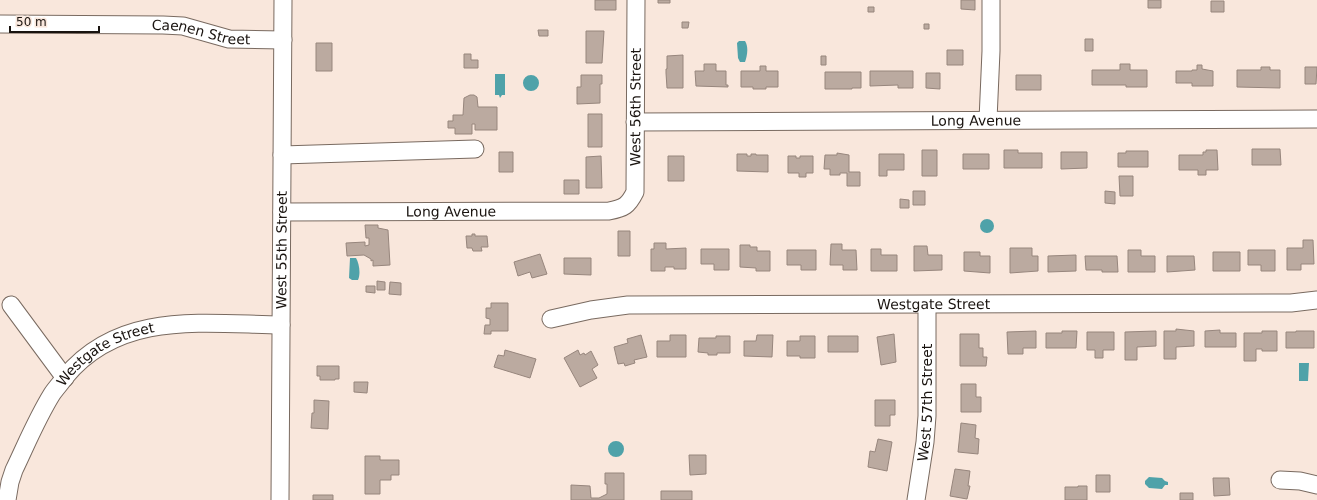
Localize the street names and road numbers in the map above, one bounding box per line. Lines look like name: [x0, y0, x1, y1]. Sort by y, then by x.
street label: Caenen Street: [152, 17, 251, 47]
street label: West 56th Street: [627, 47, 644, 166]
street label: Long Avenue: [931, 112, 1021, 129]
street label: West 55th Street: [273, 190, 290, 309]
street label: Long Avenue: [406, 203, 496, 220]
street label: Westgate Street: [877, 296, 991, 312]
street label: Westgate Street: [53, 319, 156, 389]
street label: West 57th Street: [914, 343, 935, 463]

